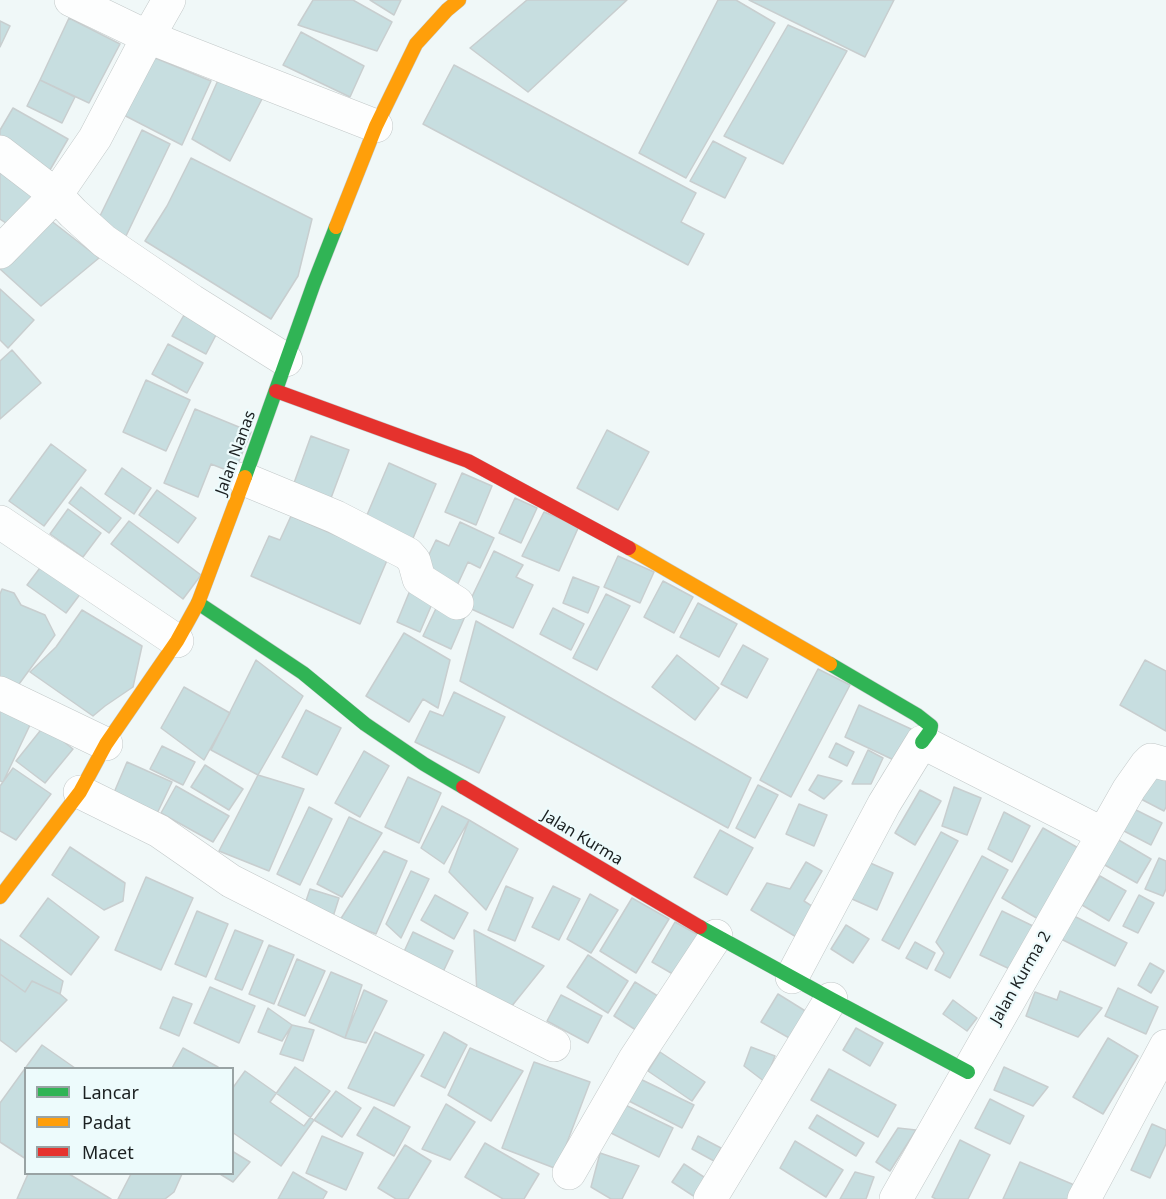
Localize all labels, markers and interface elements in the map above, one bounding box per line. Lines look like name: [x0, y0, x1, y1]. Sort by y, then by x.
street label: Jalan Nanas: [212, 408, 260, 498]
street label: Jalan Kurma: [538, 806, 626, 870]
street label: Jalan Kurma 2: [987, 928, 1055, 1028]
legend: [24, 1067, 234, 1175]
text: Lancar: [82, 1080, 139, 1104]
text: Padat: [82, 1110, 131, 1134]
text: Macet: [82, 1140, 134, 1164]

